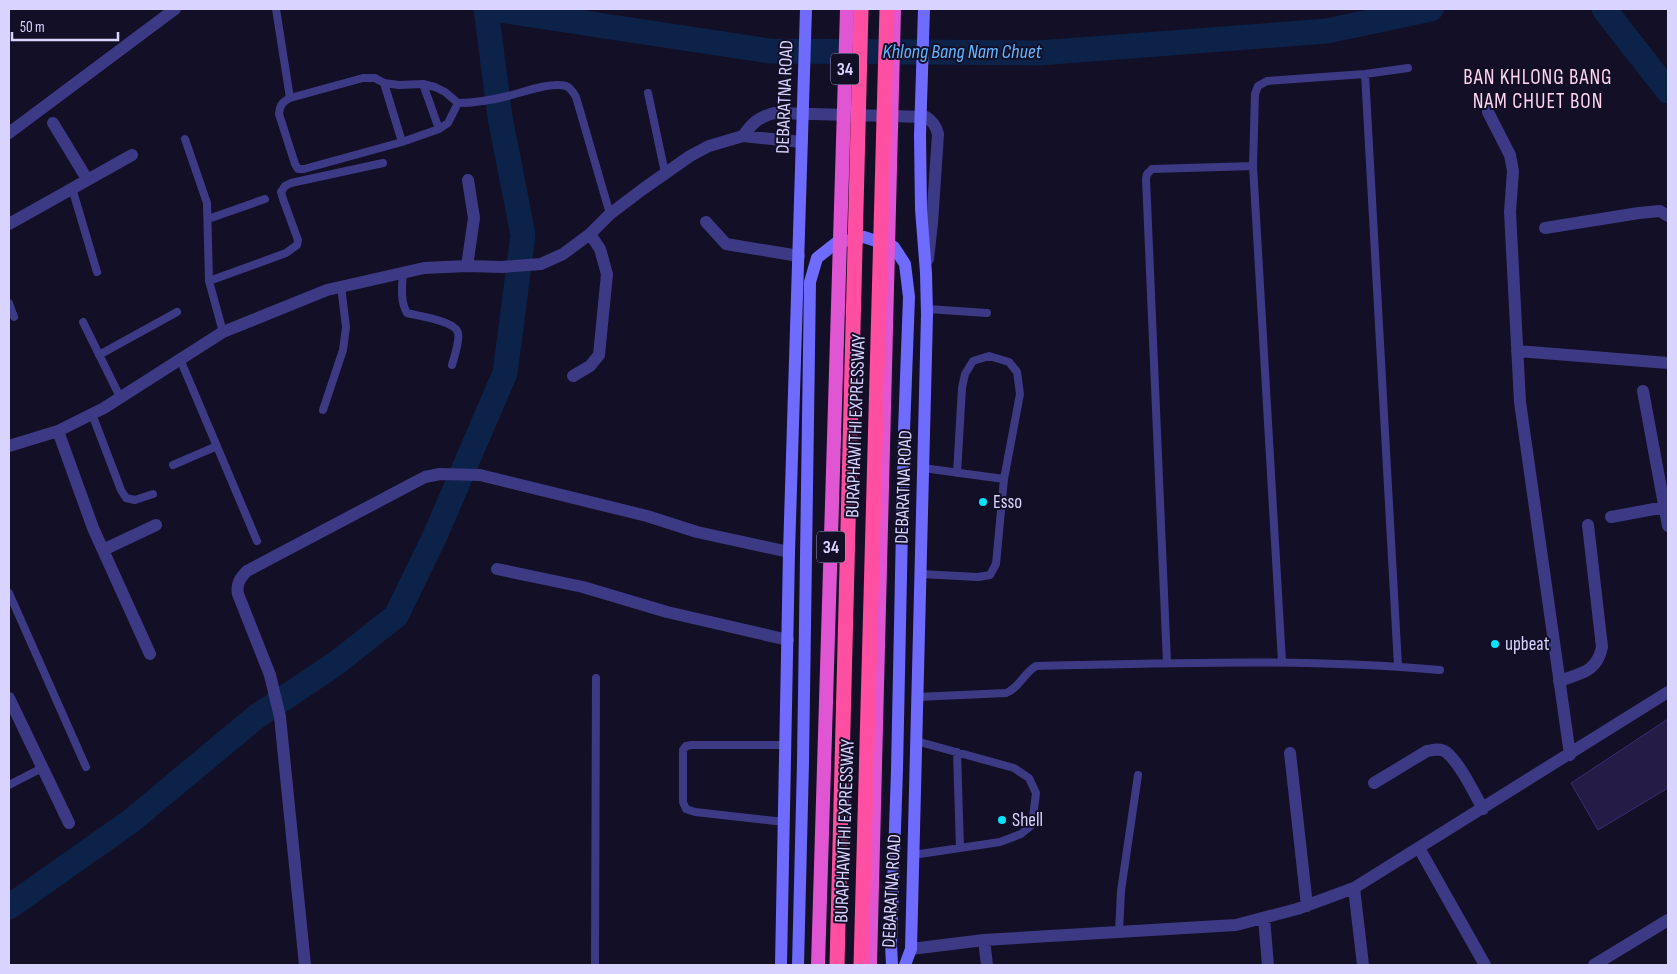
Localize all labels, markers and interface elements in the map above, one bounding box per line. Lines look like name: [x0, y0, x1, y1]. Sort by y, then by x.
scale bar: [12, 10, 119, 42]
text: 50 m: [20, 18, 45, 37]
street label: DEBARATNA ROAD: [772, 40, 798, 154]
water label: Khlong Bang Nam Chuet: [883, 40, 1042, 64]
road number: 34: [831, 54, 859, 85]
district label: BAN KHLONG BANG NAM CHUET BON: [1463, 65, 1613, 114]
street label: BURAPHAWITHI EXPRESSWAY: [841, 334, 871, 518]
street label: DEBARATNA ROAD: [891, 430, 917, 544]
place label: Esso: [993, 491, 1022, 514]
marker: Esso: [977, 496, 989, 508]
road number: 34: [817, 532, 845, 562]
place label: upbeat: [1505, 633, 1550, 656]
marker: upbeat: [1489, 638, 1501, 650]
street label: BURAPHAWITHI EXPRESSWAY: [830, 739, 860, 923]
place label: Shell: [1012, 809, 1043, 832]
marker: Shell: [996, 814, 1008, 826]
street label: DEBARATNA ROAD: [878, 834, 906, 948]

